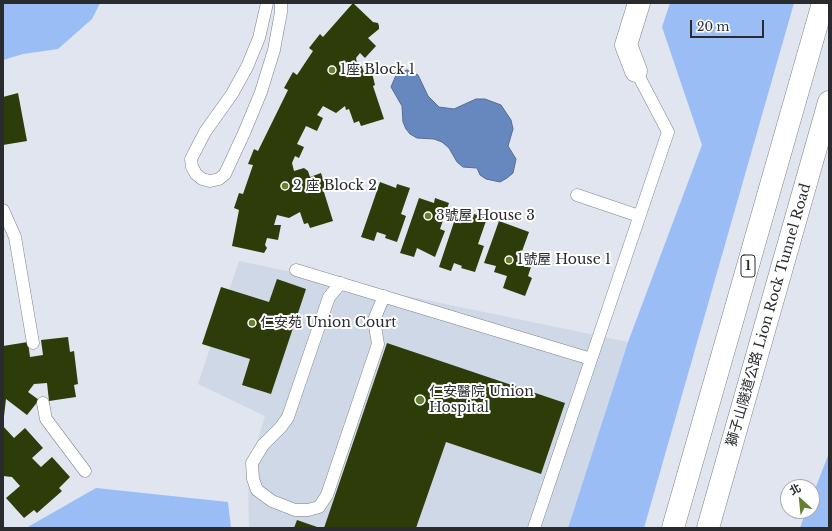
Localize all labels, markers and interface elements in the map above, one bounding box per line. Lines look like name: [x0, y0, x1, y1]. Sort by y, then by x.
scale bar: [692, 12, 766, 38]
text: 20 m: [697, 19, 729, 34]
place label: 1座 Block 1: [340, 62, 415, 78]
marker: 1座 Block 1: [327, 65, 337, 75]
place label: 2 座 Block 2: [293, 178, 377, 194]
marker: 2 座 Block 2: [280, 181, 290, 191]
street label: 獅子山隧道公路 Lion Rock Tunnel Road: [723, 182, 815, 448]
place label: 3號屋 House 3: [436, 208, 535, 224]
marker: 3號屋 House 3: [423, 211, 433, 221]
place label: 1號屋 House 1: [517, 252, 611, 268]
marker: 1號屋 House 1: [504, 255, 514, 265]
road number: 1: [741, 255, 755, 277]
place label: 仁安苑 Union Court: [260, 315, 397, 331]
marker: 仁安苑 Union Court: [247, 318, 257, 328]
place label: 仁安醫院 Union Hospital: [429, 384, 534, 416]
marker: 仁安醫院 Union Hospital: [414, 394, 426, 406]
north arrow: [780, 479, 820, 519]
text: 北: [787, 480, 803, 498]

